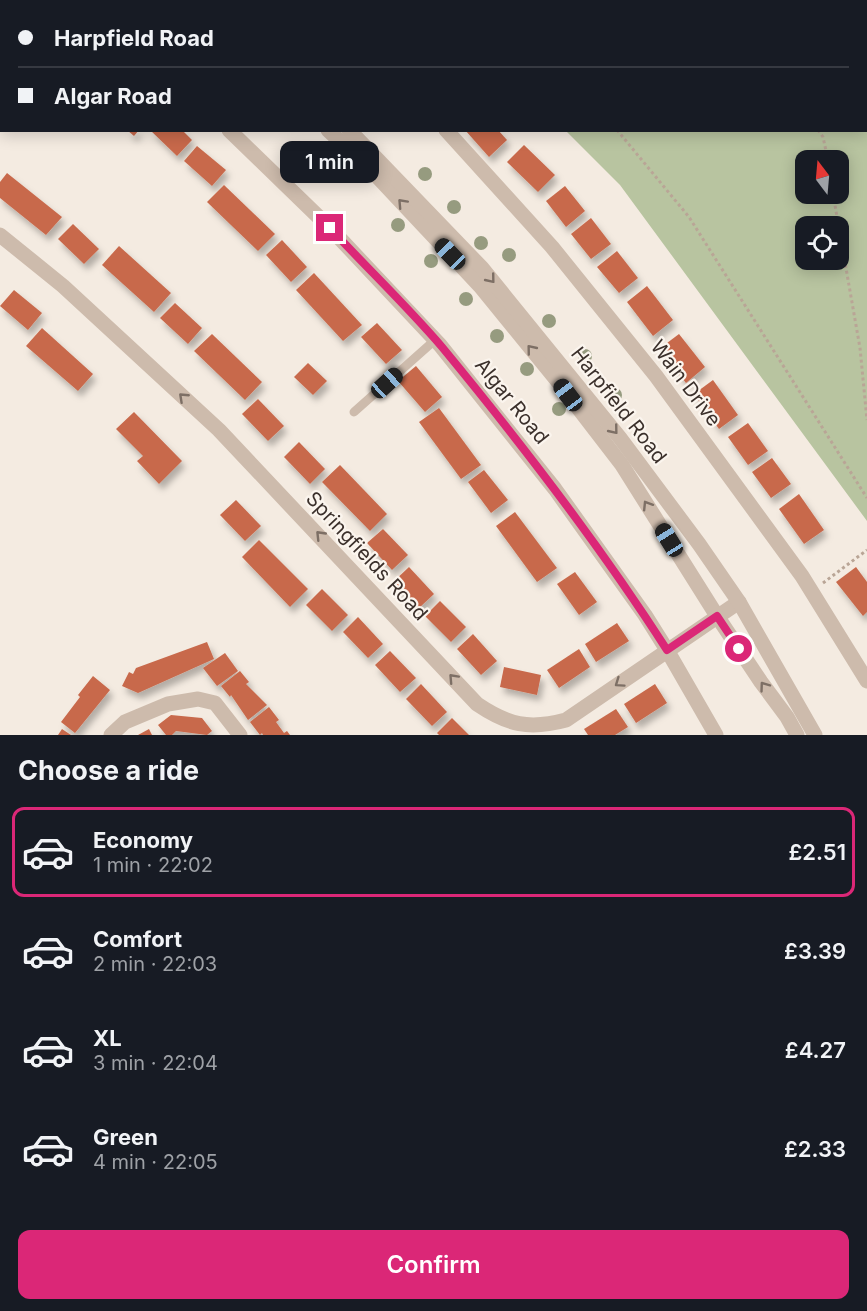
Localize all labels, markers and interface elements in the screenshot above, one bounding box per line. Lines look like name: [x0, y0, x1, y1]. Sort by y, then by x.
text: Harpfield Road: [54, 25, 214, 51]
text: Algar Road: [54, 83, 172, 109]
callout: 1 min: [280, 141, 380, 183]
text: 1 min: [305, 150, 354, 174]
north arrow: [795, 150, 849, 204]
map controls: [795, 150, 849, 270]
one-way arrow: [398, 199, 409, 210]
route end: [316, 214, 343, 241]
button: locate: [795, 216, 849, 270]
car: [431, 235, 469, 273]
one-way arrow: [484, 272, 495, 283]
street label: Wain Drive: [646, 335, 726, 431]
street label: Harpfield Road: [566, 342, 672, 468]
one-way arrow: [527, 344, 538, 355]
street label: Algar Road: [470, 353, 554, 449]
car: [368, 364, 406, 402]
car: [550, 375, 586, 415]
one-way arrow: [179, 393, 189, 404]
one-way arrow: [606, 424, 617, 435]
street label: Springfields Road: [301, 487, 433, 625]
one-way arrow: [643, 501, 654, 512]
car: [652, 520, 686, 560]
one-way arrow: [316, 532, 327, 542]
route start: [725, 635, 752, 662]
one-way arrow: [449, 674, 460, 684]
one-way arrow: [615, 676, 626, 687]
one-way arrow: [760, 682, 771, 693]
text: Choose a ride: [18, 754, 199, 787]
icon: car: [21, 825, 75, 879]
text: Economy: [93, 827, 193, 853]
text: £2.51: [788, 839, 846, 865]
text: 1 min · 22:02: [93, 853, 213, 877]
icon: car: [21, 924, 75, 978]
text: Comfort: [93, 926, 182, 952]
text: £3.39: [784, 938, 846, 964]
text: 2 min · 22:03: [93, 952, 217, 976]
icon: car: [21, 1023, 75, 1077]
text: XL: [93, 1025, 122, 1051]
text: £4.27: [785, 1037, 846, 1063]
text: 3 min · 22:04: [93, 1051, 218, 1075]
icon: car: [21, 1122, 75, 1176]
text: Green: [93, 1124, 158, 1150]
text: £2.33: [784, 1136, 846, 1162]
text: 4 min · 22:05: [93, 1150, 218, 1174]
button: Confirm: [18, 1230, 849, 1299]

